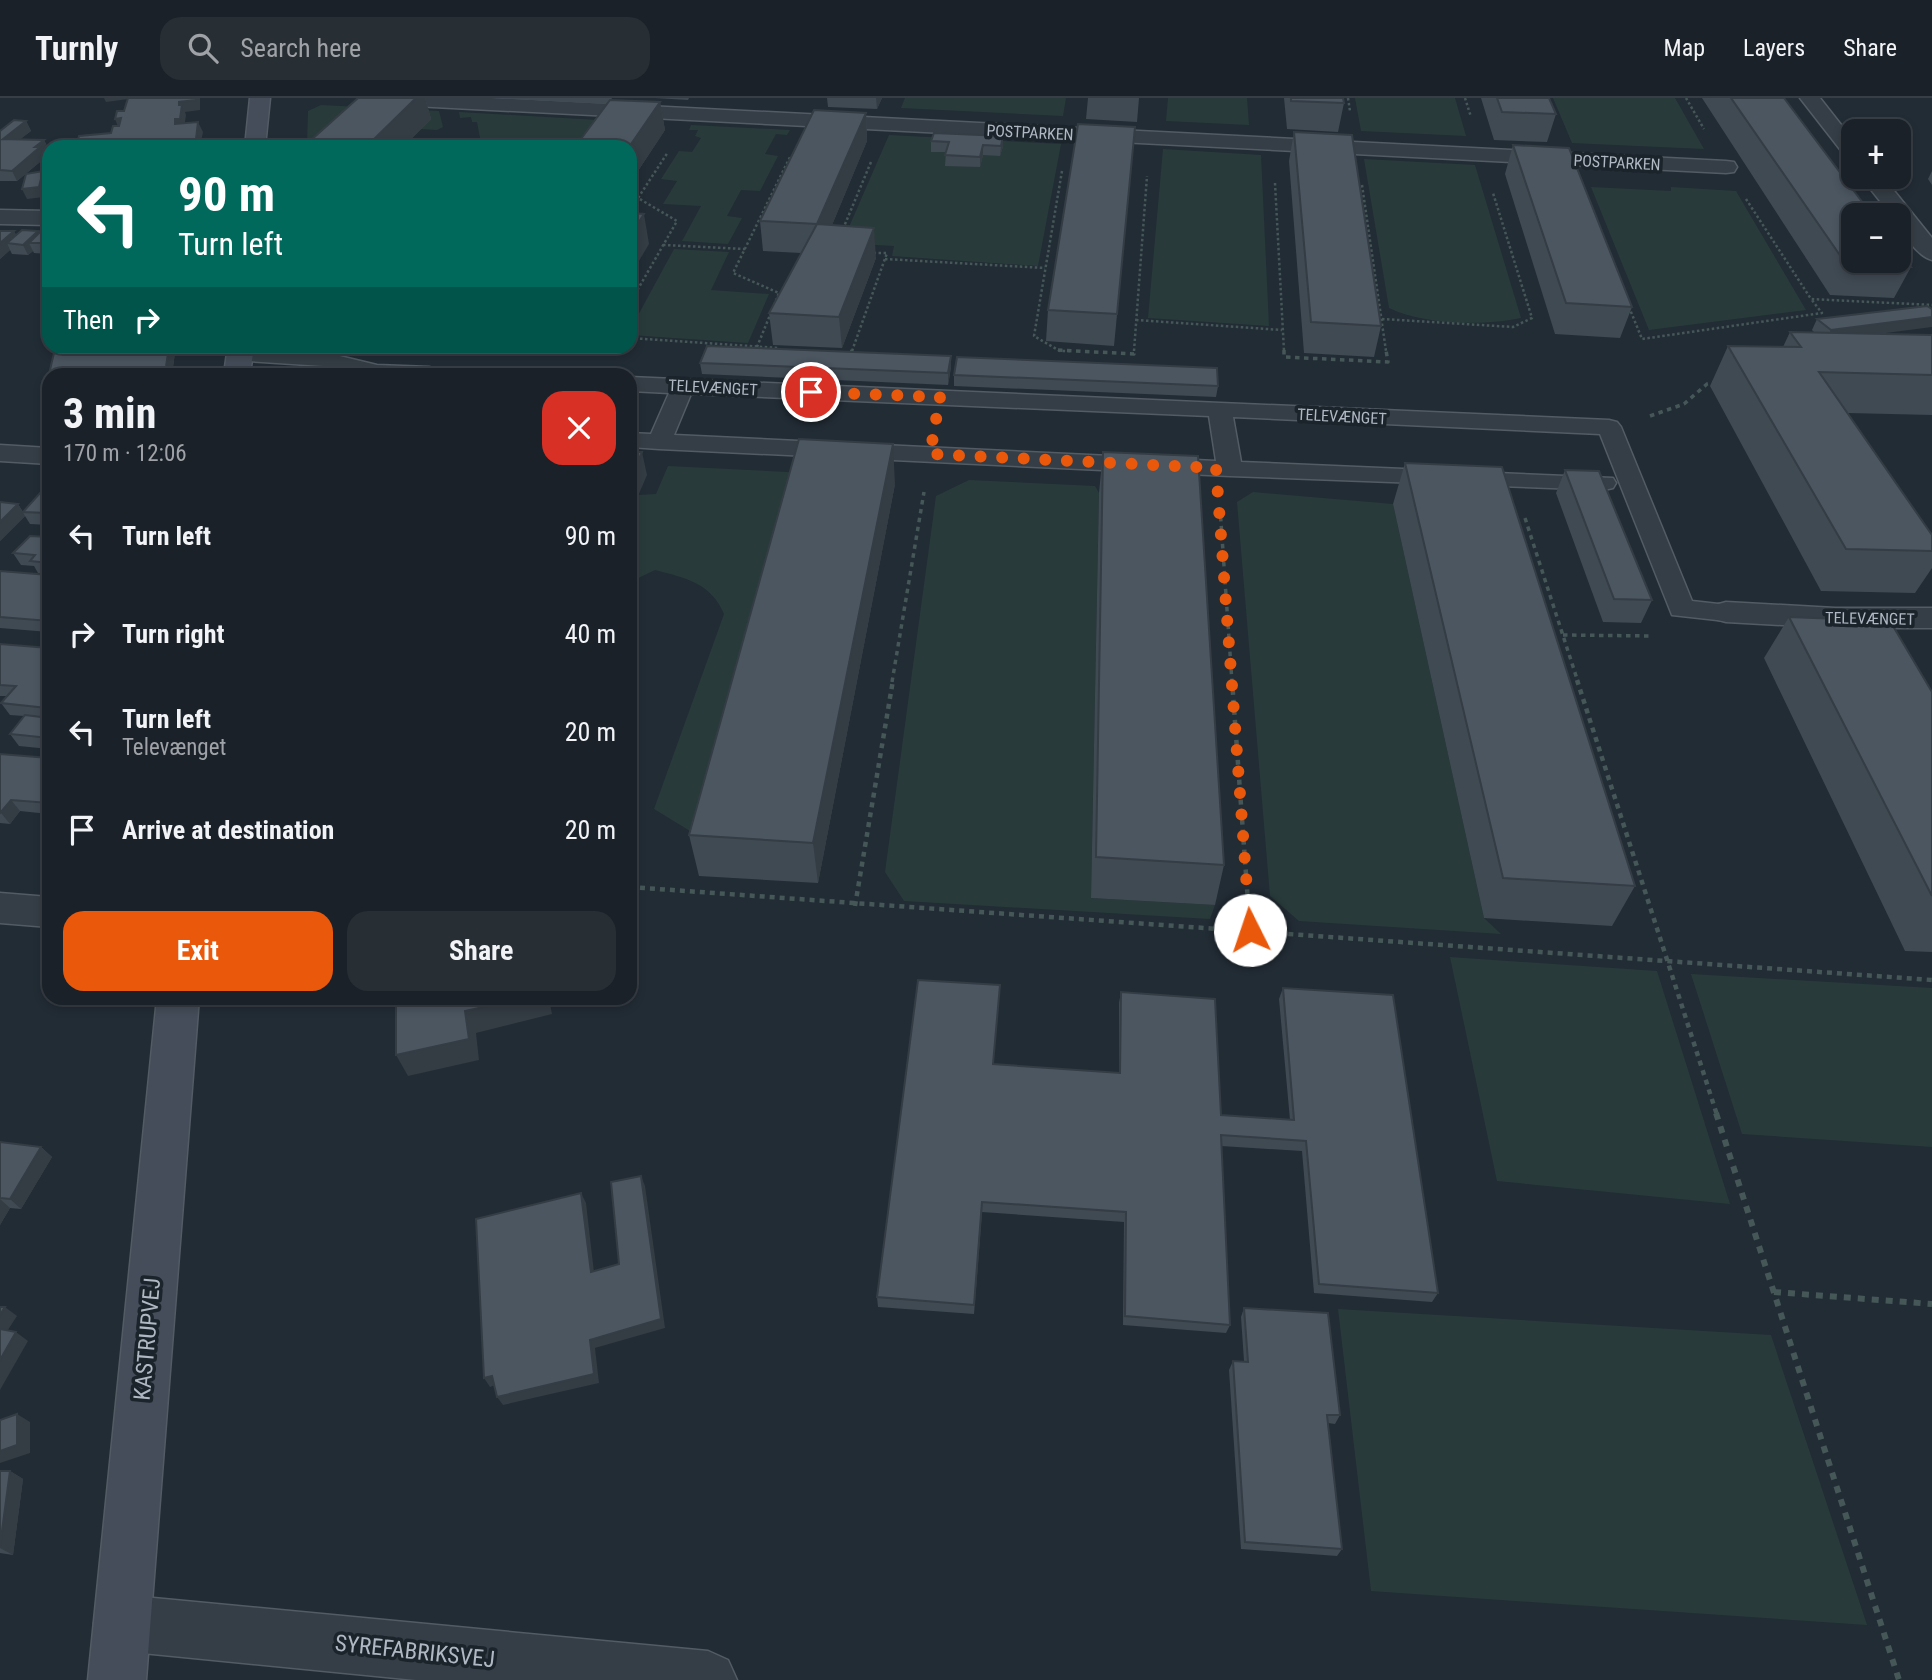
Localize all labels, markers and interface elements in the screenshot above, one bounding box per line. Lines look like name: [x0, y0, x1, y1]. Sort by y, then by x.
search box: [160, 17, 650, 80]
text: Turnly: [35, 29, 118, 68]
icon: search: [184, 29, 222, 67]
text: Search here: [240, 33, 361, 63]
text: Map: [1664, 34, 1705, 62]
text: Layers: [1743, 34, 1805, 62]
text: Share: [1843, 34, 1897, 62]
map controls: [1841, 119, 1911, 273]
button: +: [1841, 119, 1911, 189]
street label: POSTPARKEN: [986, 121, 1074, 144]
street label: POSTPARKEN: [1573, 151, 1661, 174]
text: 90 m: [178, 166, 275, 223]
icon: left: [63, 168, 154, 259]
button: −: [1841, 203, 1911, 273]
text: Turn left: [178, 225, 283, 263]
icon: right: [128, 301, 166, 339]
text: Then: [63, 305, 114, 335]
pin: [781, 362, 841, 422]
icon: arrive: [792, 373, 830, 411]
street label: TELEVÆNGET: [668, 376, 758, 399]
text: 3 min: [63, 389, 156, 438]
button: close: [542, 391, 616, 465]
street label: TELEVÆNGET: [1297, 405, 1387, 428]
text: 170 m · 12:06: [63, 440, 187, 467]
icon: left: [63, 517, 101, 555]
text: Turn left: [122, 521, 211, 551]
text: 90 m: [565, 521, 616, 551]
street label: TELEVÆNGET: [1825, 608, 1915, 629]
icon: right: [63, 615, 101, 653]
text: Turn right: [122, 619, 224, 649]
text: 40 m: [565, 619, 616, 649]
text: Turn left: [122, 704, 211, 734]
icon: left: [63, 713, 101, 751]
text: 20 m: [565, 717, 616, 747]
text: Televænget: [122, 734, 226, 761]
icon: arrive: [63, 811, 101, 849]
text: Arrive at destination: [122, 815, 334, 845]
text: 20 m: [565, 815, 616, 845]
position arrow: [1213, 893, 1287, 967]
button: Exit: [63, 911, 333, 991]
button: Share: [347, 911, 616, 991]
street label: KASTRUPVEJ: [129, 1277, 166, 1402]
street label: SYREFABRIKSVEJ: [334, 1630, 496, 1673]

